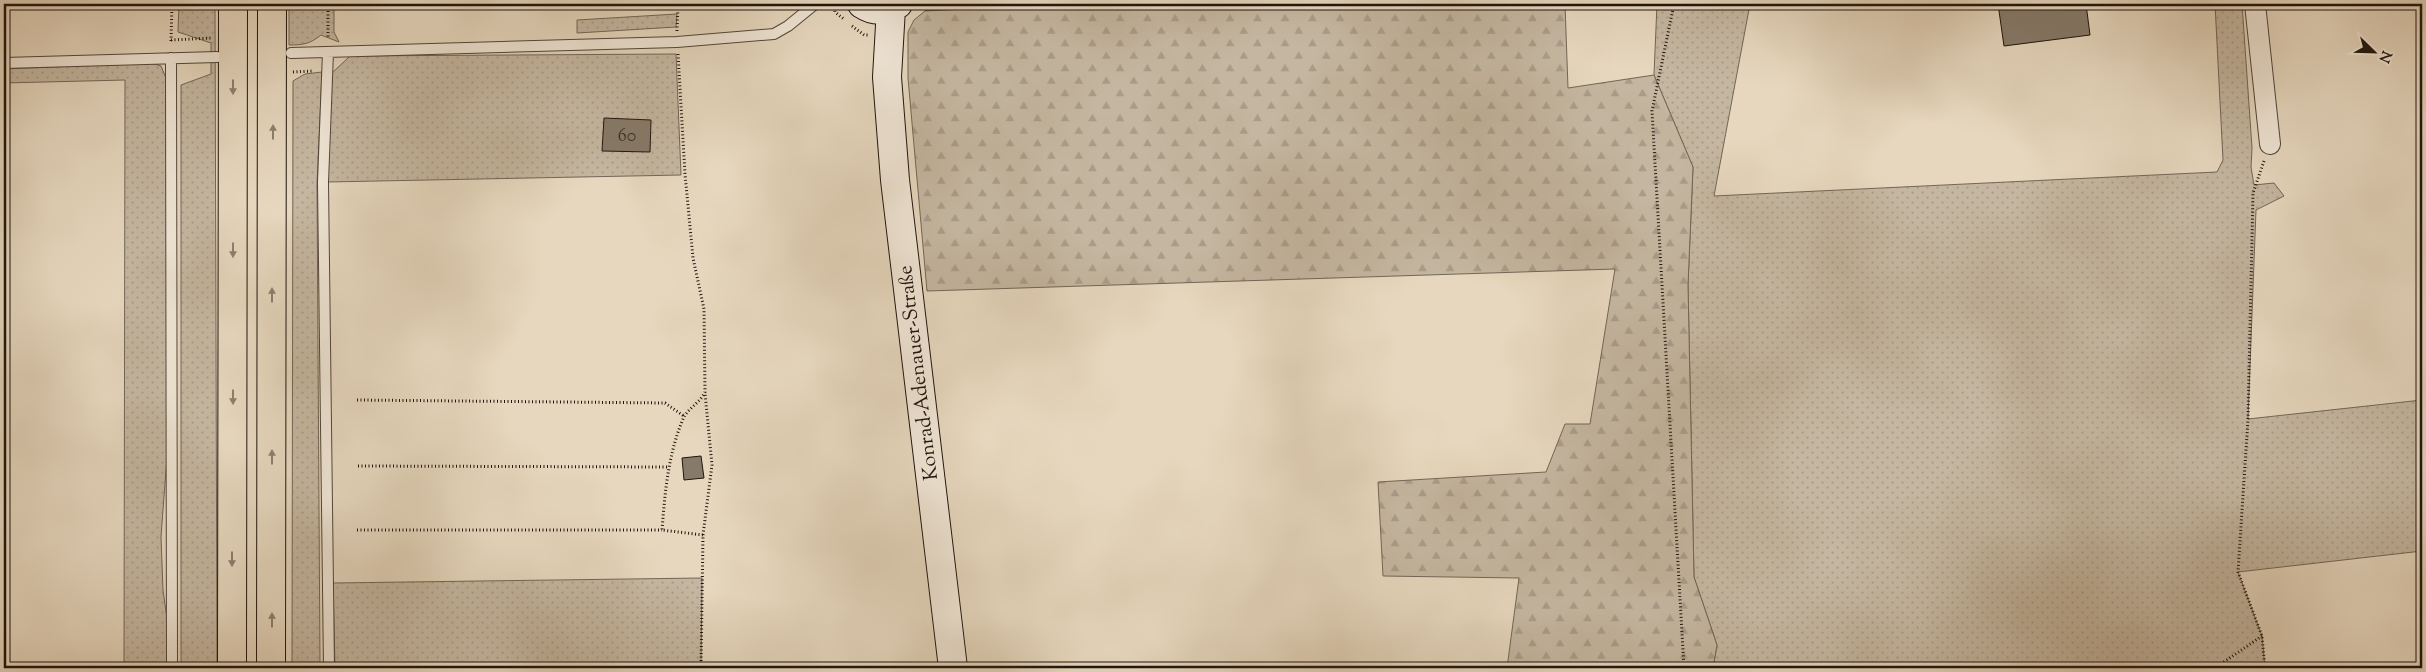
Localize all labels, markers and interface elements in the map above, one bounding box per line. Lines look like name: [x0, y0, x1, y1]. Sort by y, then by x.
north arrow: [2348, 28, 2398, 78]
text: N: [2373, 47, 2396, 65]
one-way arrow: [229, 80, 237, 96]
one-way arrow: [269, 124, 277, 140]
house number: 60: [618, 124, 636, 150]
one-way arrow: [229, 242, 237, 258]
street label: Konrad-Adenauer-Straße: [892, 264, 947, 482]
one-way arrow: [268, 286, 276, 302]
one-way arrow: [229, 389, 237, 405]
one-way arrow: [268, 449, 276, 465]
one-way arrow: [228, 552, 236, 568]
one-way arrow: [268, 611, 276, 627]

